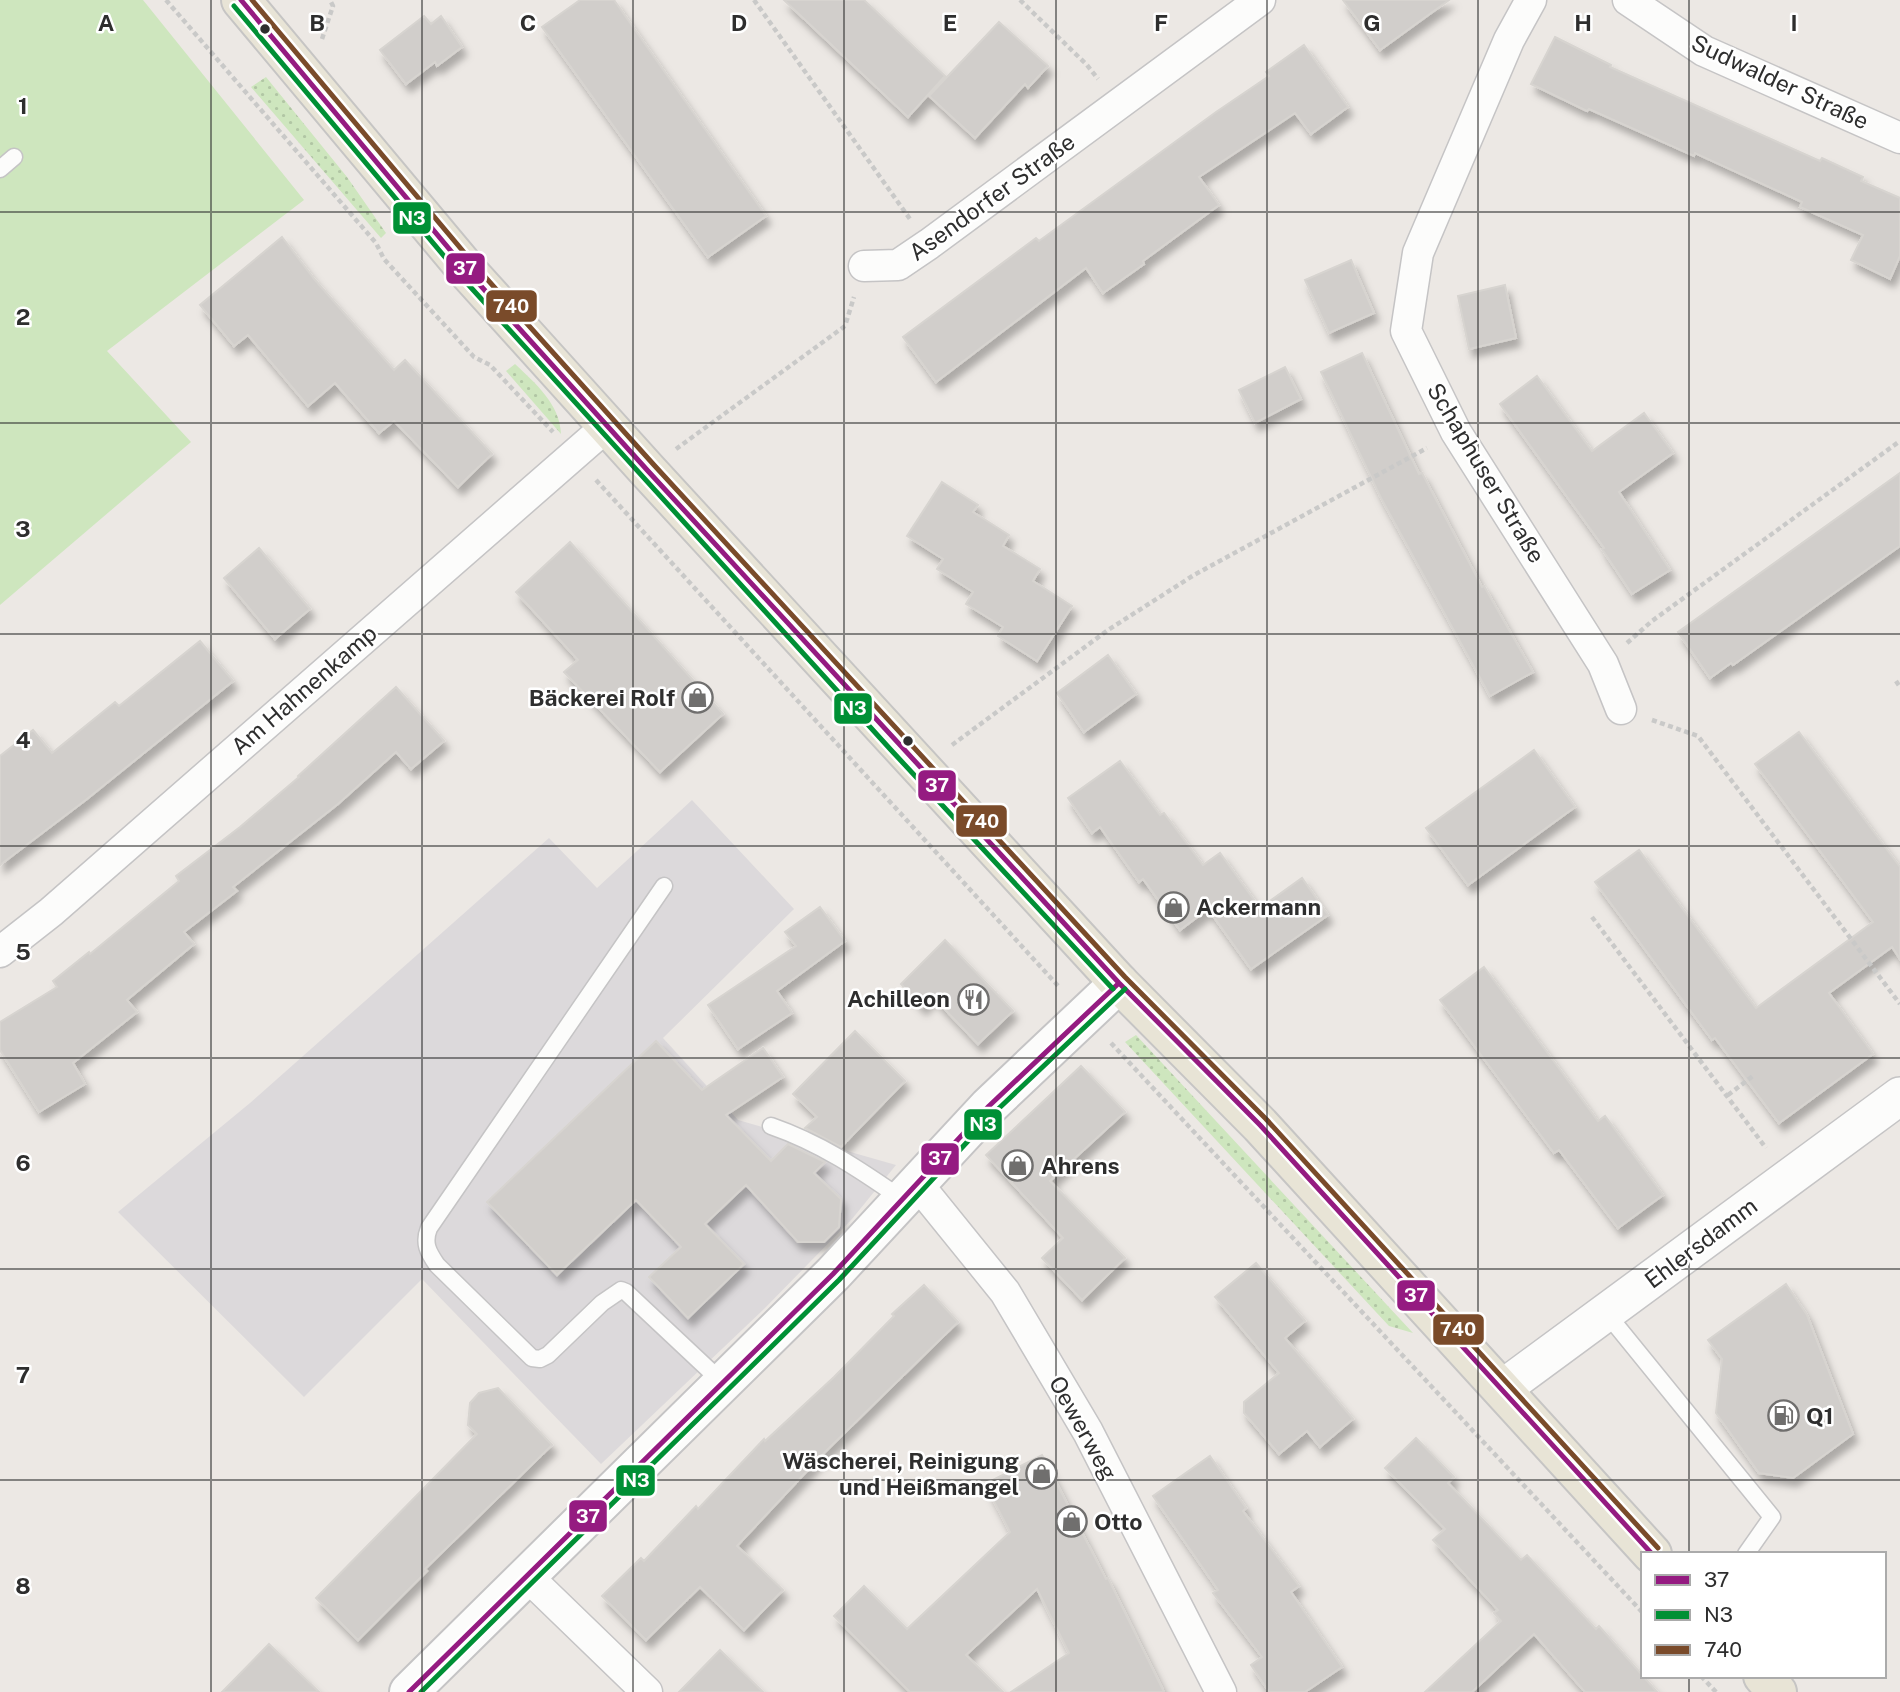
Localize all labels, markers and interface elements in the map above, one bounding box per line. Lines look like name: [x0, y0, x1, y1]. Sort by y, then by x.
text: A: [98, 9, 115, 36]
text: B: [309, 9, 325, 36]
text: C: [520, 9, 536, 36]
text: D: [731, 9, 747, 36]
text: E: [943, 9, 957, 36]
text: F: [1154, 9, 1168, 36]
text: G: [1363, 9, 1381, 36]
text: H: [1574, 9, 1592, 36]
text: I: [1790, 9, 1798, 36]
unlabelled marker: [258, 22, 272, 36]
street label: Sudwalder Straße: [1687, 29, 1873, 134]
text: 1: [18, 92, 28, 119]
street label: Asendorfer Straße: [904, 127, 1080, 266]
line badge: N3: [392, 201, 432, 235]
text: N3: [398, 207, 426, 229]
line badge: 37: [445, 252, 486, 285]
text: 37: [453, 257, 477, 279]
line badge: 740: [485, 289, 538, 323]
text: 740: [493, 295, 529, 317]
text: 2: [16, 303, 30, 330]
street label: Schaphuser Straße: [1422, 378, 1551, 568]
text: 3: [15, 515, 31, 542]
street label: Am Hahnenkamp: [225, 619, 382, 760]
shop icon: Bäckerei Rolf: [681, 681, 715, 715]
place label: Bäckerei Rolf: [529, 684, 675, 711]
line badge: N3: [833, 692, 873, 725]
text: N3: [839, 697, 867, 719]
text: 4: [15, 726, 31, 753]
unlabelled marker: [901, 734, 915, 748]
line badge: 37: [917, 769, 957, 802]
text: 37: [925, 774, 949, 796]
line badge: 740: [955, 804, 1008, 838]
text: 740: [963, 810, 999, 832]
shop icon: Ackermann: [1156, 890, 1190, 924]
place label: Ackermann: [1196, 893, 1321, 920]
text: 5: [15, 938, 31, 965]
restaurant icon: Achilleon: [956, 982, 990, 1016]
place label: Achilleon: [847, 985, 950, 1012]
line badge: N3: [963, 1108, 1003, 1141]
text: N3: [969, 1113, 997, 1135]
line badge: 37: [920, 1142, 960, 1176]
text: 37: [928, 1147, 952, 1169]
text: 6: [15, 1149, 31, 1176]
shop icon: Ahrens: [1001, 1149, 1035, 1183]
place label: Ahrens: [1041, 1152, 1120, 1179]
street label: Ehlersdamm: [1639, 1192, 1762, 1294]
line badge: 37: [1396, 1279, 1436, 1312]
text: 37: [1404, 1284, 1428, 1306]
line badge: 740: [1432, 1313, 1485, 1346]
text: 740: [1440, 1318, 1476, 1340]
text: 7: [16, 1361, 30, 1388]
street label: Oewerweg: [1044, 1371, 1123, 1484]
fuel station icon: Q1: [1766, 1399, 1800, 1433]
place label: Q1: [1806, 1402, 1834, 1429]
place label: Wäscherei, Reinigung und Heißmangel: [782, 1447, 1019, 1500]
shop icon: Wäscherei, Reinigung und Heißmangel: [1025, 1457, 1059, 1491]
line badge: N3: [615, 1464, 656, 1497]
text: N3: [622, 1469, 650, 1491]
line badge: 37: [568, 1499, 608, 1533]
text: 37: [576, 1505, 600, 1527]
shop icon: Otto: [1054, 1505, 1088, 1539]
place label: Otto: [1094, 1508, 1143, 1535]
legend: [1641, 1552, 1886, 1678]
text: 37: [1704, 1567, 1729, 1592]
text: 8: [15, 1572, 31, 1599]
text: N3: [1704, 1602, 1733, 1627]
text: 740: [1704, 1637, 1742, 1662]

